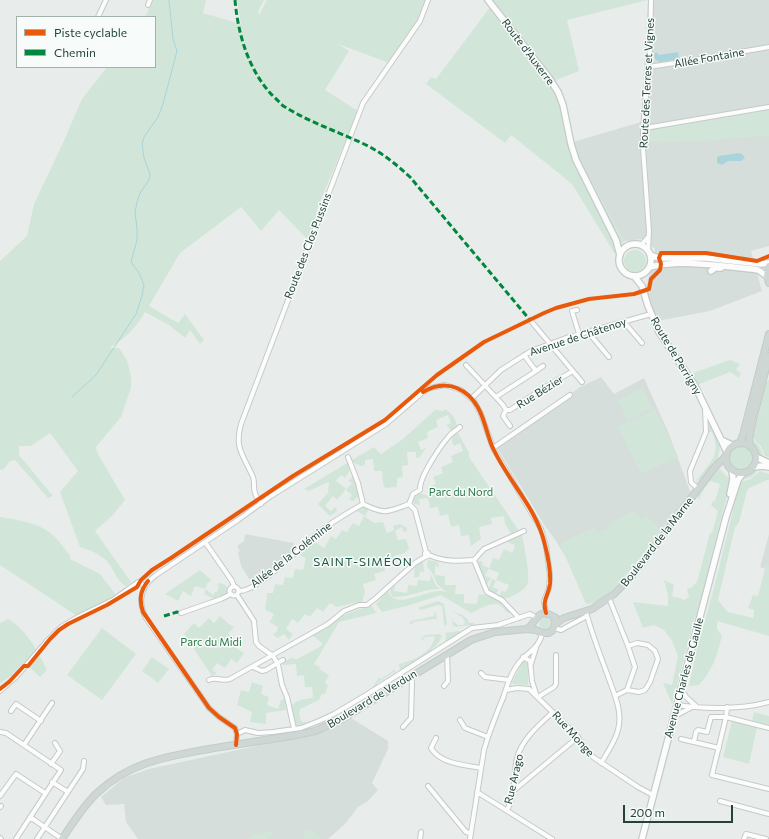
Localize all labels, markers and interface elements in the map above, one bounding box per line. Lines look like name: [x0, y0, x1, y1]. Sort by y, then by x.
legend: [16, 16, 156, 68]
street label: Route d'Auxerre: [499, 16, 557, 88]
street label: Route des Terres et Vignes: [637, 17, 657, 149]
text: Piste cyclable: [54, 25, 127, 39]
text: Chemin: [54, 45, 96, 59]
street label: Allée Fontaine: [673, 45, 745, 71]
street label: Route des Clos Pussins: [282, 191, 334, 301]
street label: Avenue de Châtenoy: [528, 315, 628, 359]
street label: Route de Perrigny: [648, 315, 704, 397]
street label: Rue Bézier: [514, 372, 566, 412]
park label: Parc du Nord: [429, 485, 493, 499]
street label: Boulevard de la Marne: [618, 495, 696, 589]
street label: Allée de la Colémine: [248, 519, 334, 591]
district label: SAINT-SIMÉON: [313, 555, 413, 569]
street label: Avenue Charles de Gaulle: [662, 616, 706, 740]
park label: Parc du Midi: [180, 635, 242, 649]
street label: Boulevard de Verdun: [325, 667, 419, 731]
street label: Rue Monge: [549, 709, 597, 759]
street label: Rue Arago: [502, 752, 526, 806]
scale bar: [625, 797, 735, 823]
text: 200 m: [630, 805, 665, 819]

